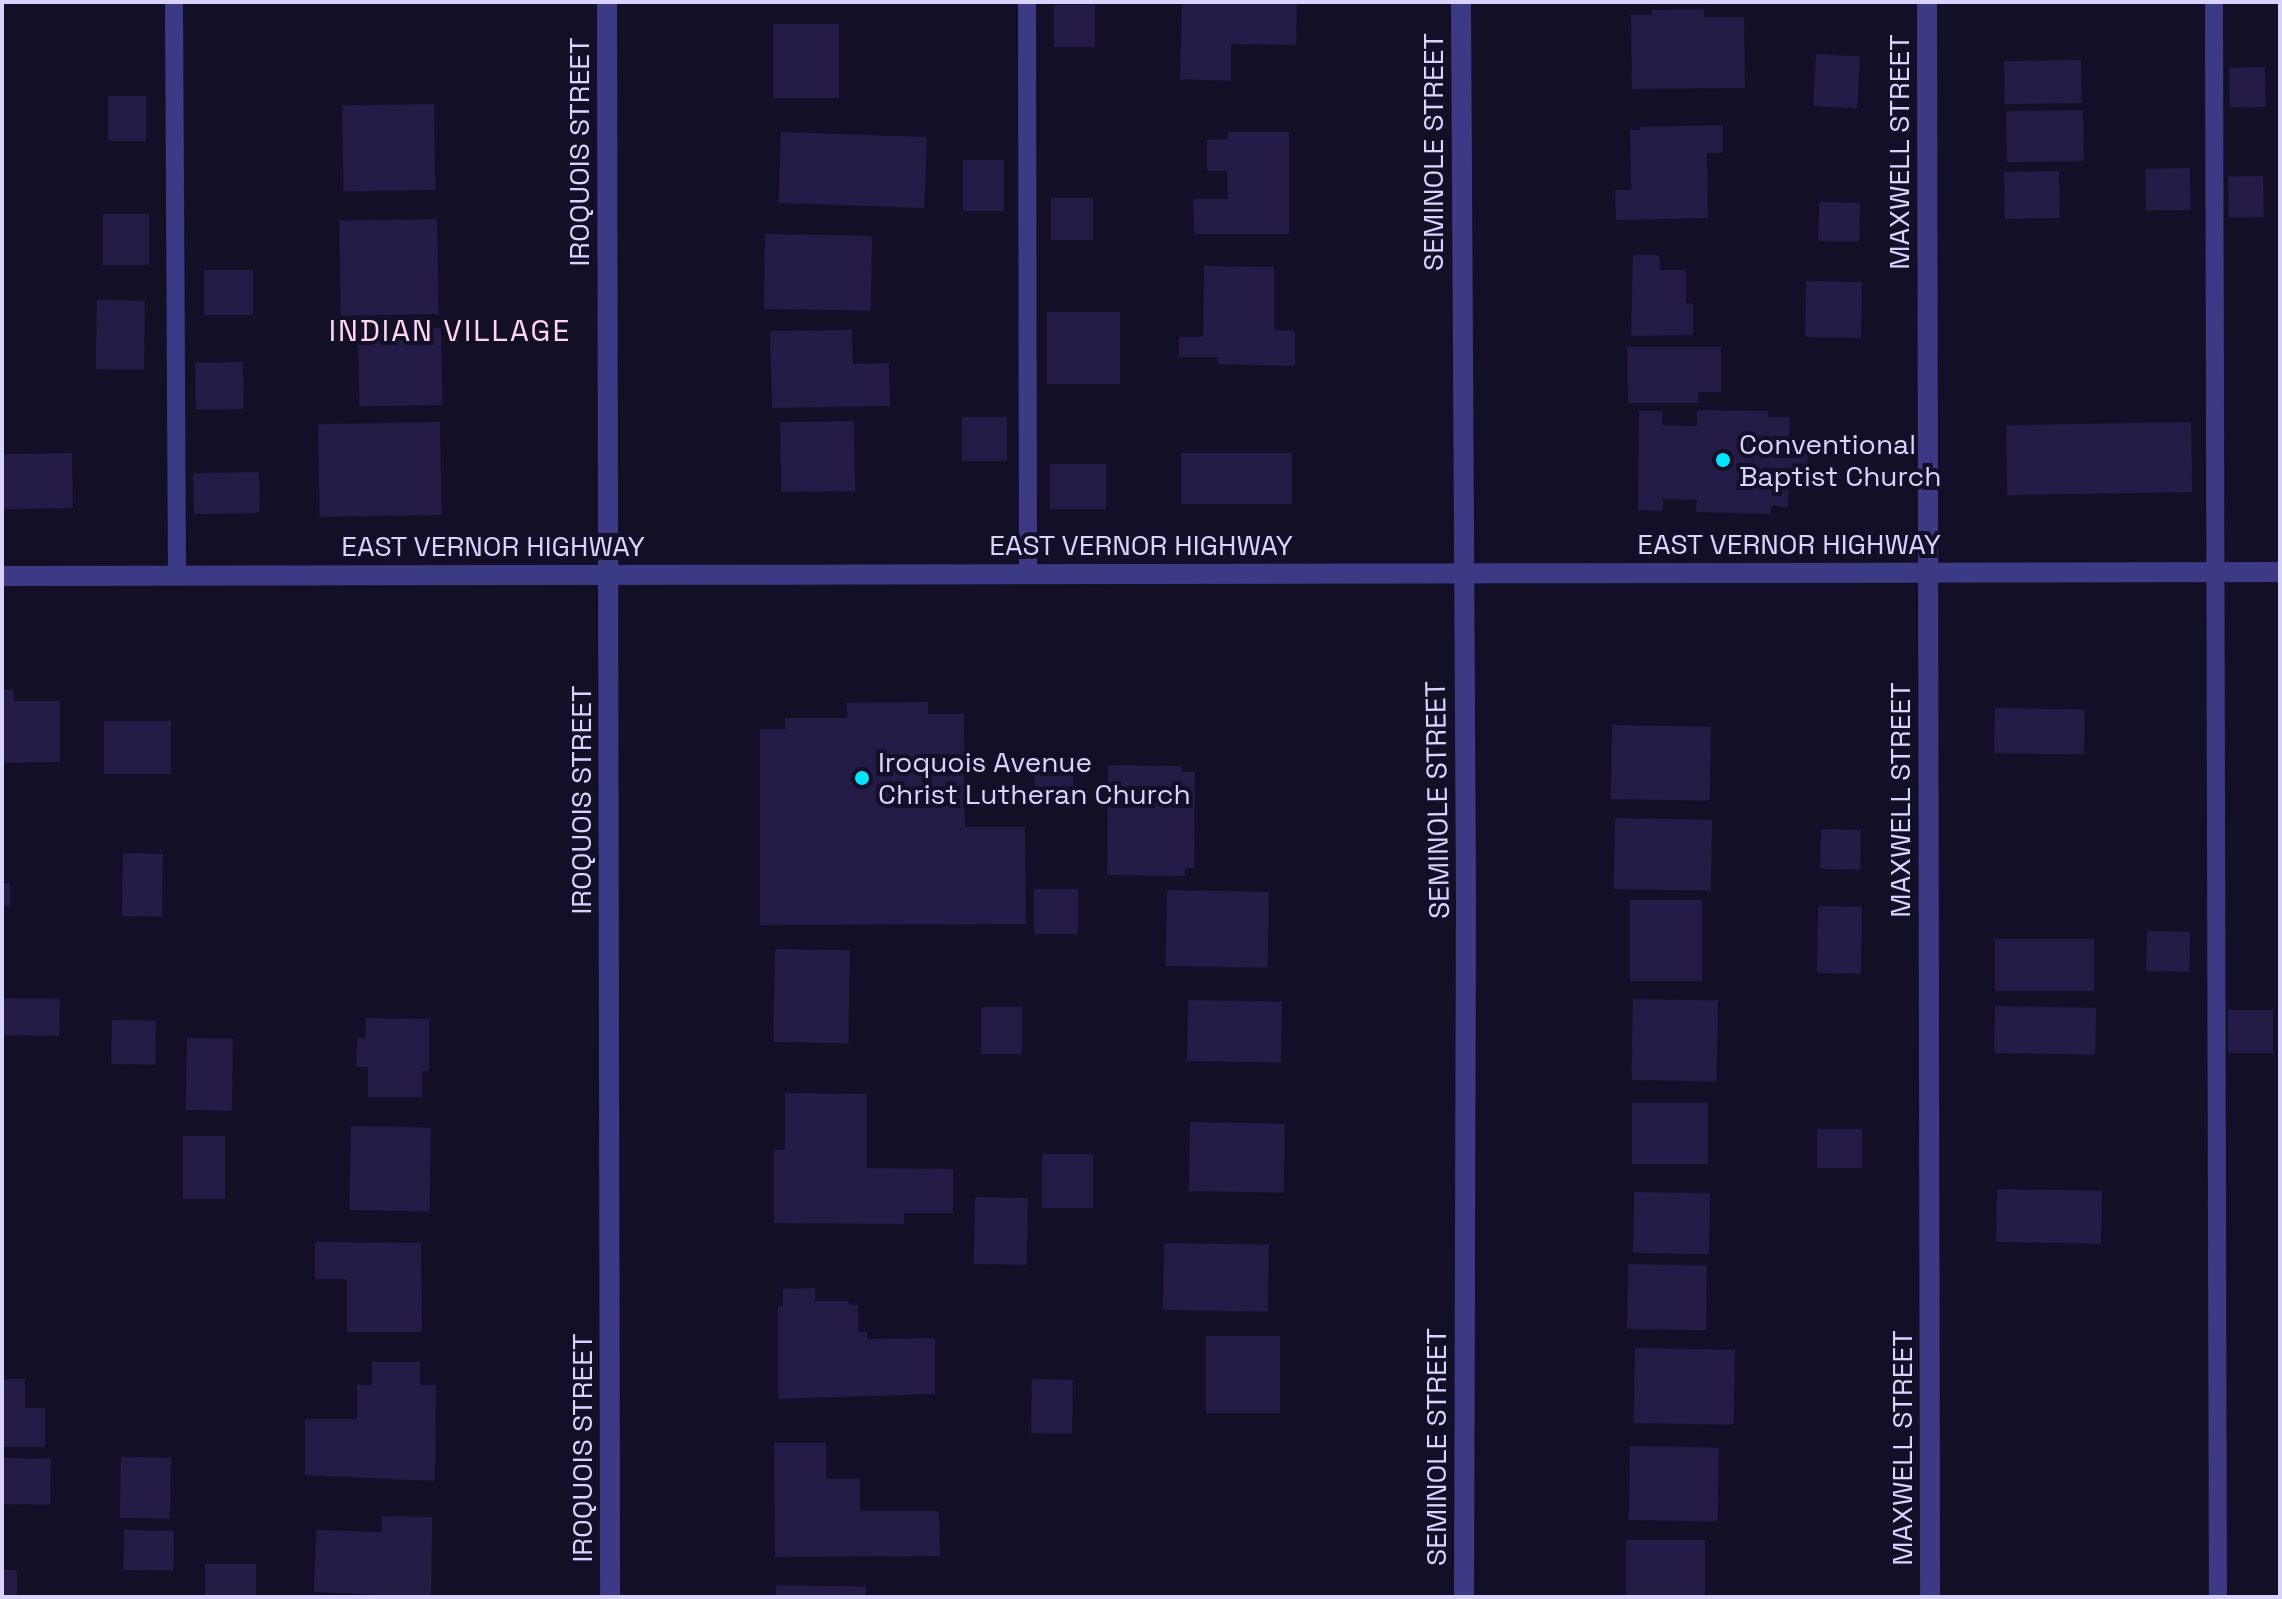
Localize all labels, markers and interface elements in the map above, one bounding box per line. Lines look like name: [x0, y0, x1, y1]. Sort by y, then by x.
street label: SEMINOLE STREET: [1416, 33, 1450, 271]
street label: MAXWELL STREET: [1882, 34, 1916, 270]
street label: IROQUOIS STREET: [562, 38, 596, 266]
district label: INDIAN VILLAGE: [329, 313, 571, 349]
place label: Conventional Baptist Church: [1739, 427, 1941, 493]
marker: Conventional Baptist Church: [1714, 451, 1732, 469]
street label: EAST VERNOR HIGHWAY: [1637, 527, 1941, 561]
street label: EAST VERNOR HIGHWAY: [989, 528, 1293, 562]
street label: EAST VERNOR HIGHWAY: [341, 529, 645, 563]
street label: SEMINOLE STREET: [1418, 681, 1456, 919]
street label: MAXWELL STREET: [1883, 682, 1917, 918]
street label: IROQUOIS STREET: [564, 686, 598, 914]
place label: Iroquois Avenue Christ Lutheran Church: [878, 745, 1191, 811]
marker: Iroquois Avenue Christ Lutheran Church: [853, 769, 871, 787]
street label: SEMINOLE STREET: [1419, 1328, 1453, 1566]
street label: MAXWELL STREET: [1885, 1330, 1919, 1566]
street label: IROQUOIS STREET: [565, 1334, 599, 1562]

